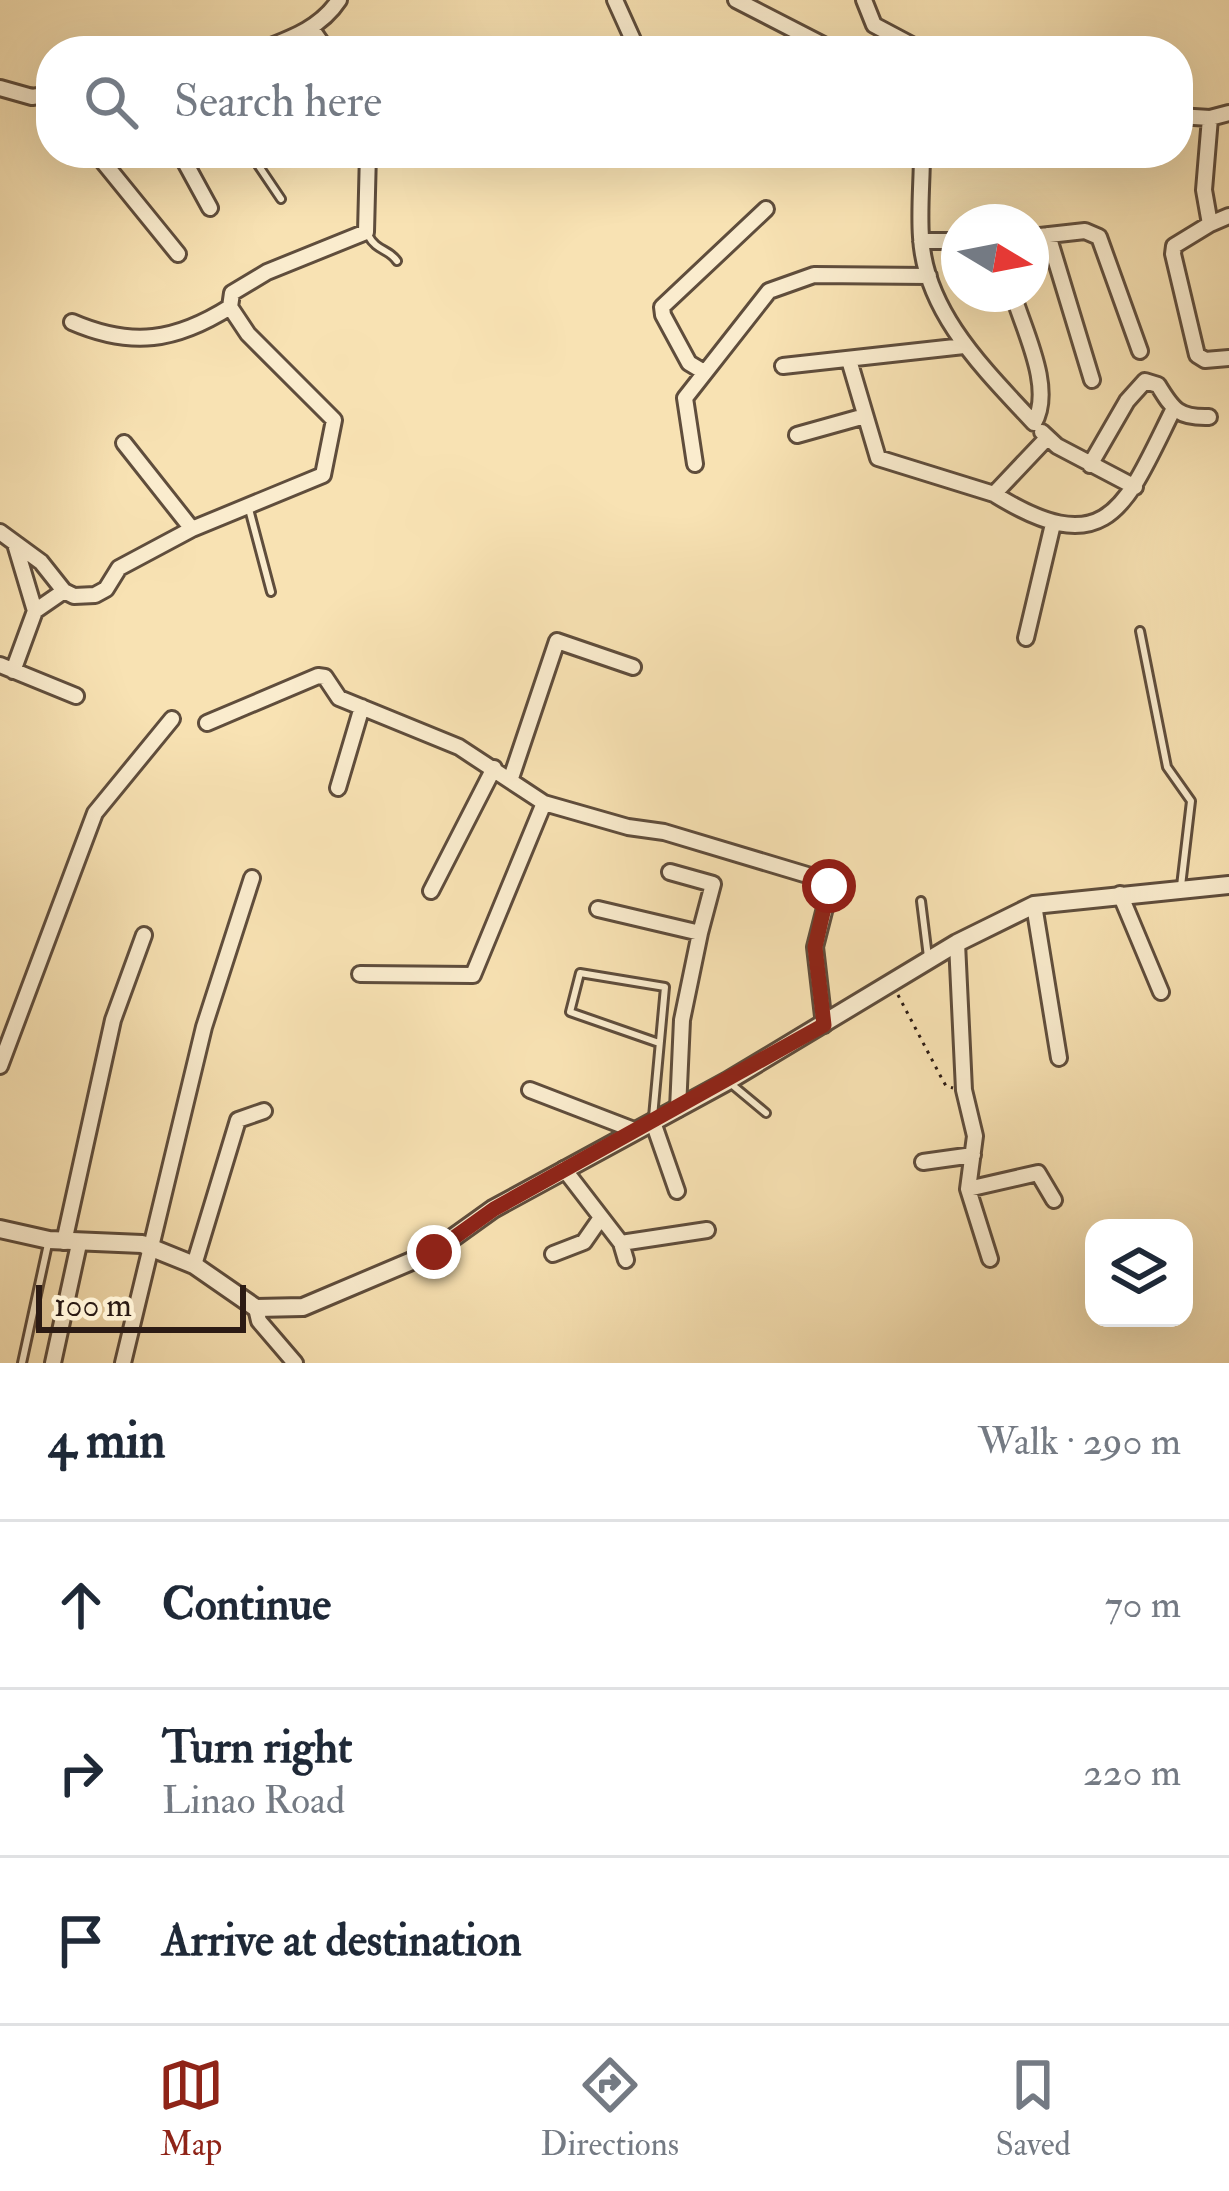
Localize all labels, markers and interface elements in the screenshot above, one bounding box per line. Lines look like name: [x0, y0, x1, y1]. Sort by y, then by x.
search box: [36, 36, 1193, 168]
icon: search: [78, 69, 144, 135]
text: Search here: [174, 74, 382, 130]
north arrow: [941, 204, 1049, 312]
route start: [802, 859, 856, 913]
map controls: [1085, 1219, 1193, 1327]
button: layers: [1085, 1219, 1193, 1327]
route end: [407, 1225, 461, 1279]
scale bar: [36, 1279, 246, 1332]
text: 100 m: [54, 1285, 132, 1326]
text: 4 min: [48, 1409, 166, 1473]
text: Walk · 290 m: [978, 1417, 1181, 1466]
icon: ahead: [48, 1572, 114, 1638]
text: Continue: [162, 1577, 331, 1633]
text: 70 m: [1105, 1580, 1181, 1629]
text: Turn right: [162, 1720, 352, 1776]
icon: right: [48, 1740, 114, 1806]
text: 220 m: [1083, 1748, 1181, 1797]
text: Linao Road: [162, 1776, 345, 1825]
icon: arrive: [48, 1908, 114, 1974]
text: Arrive at destination: [162, 1913, 522, 1969]
tab: Map: [158, 2052, 224, 2165]
tab: Directions: [541, 2052, 679, 2165]
tab: Saved: [995, 2052, 1071, 2165]

